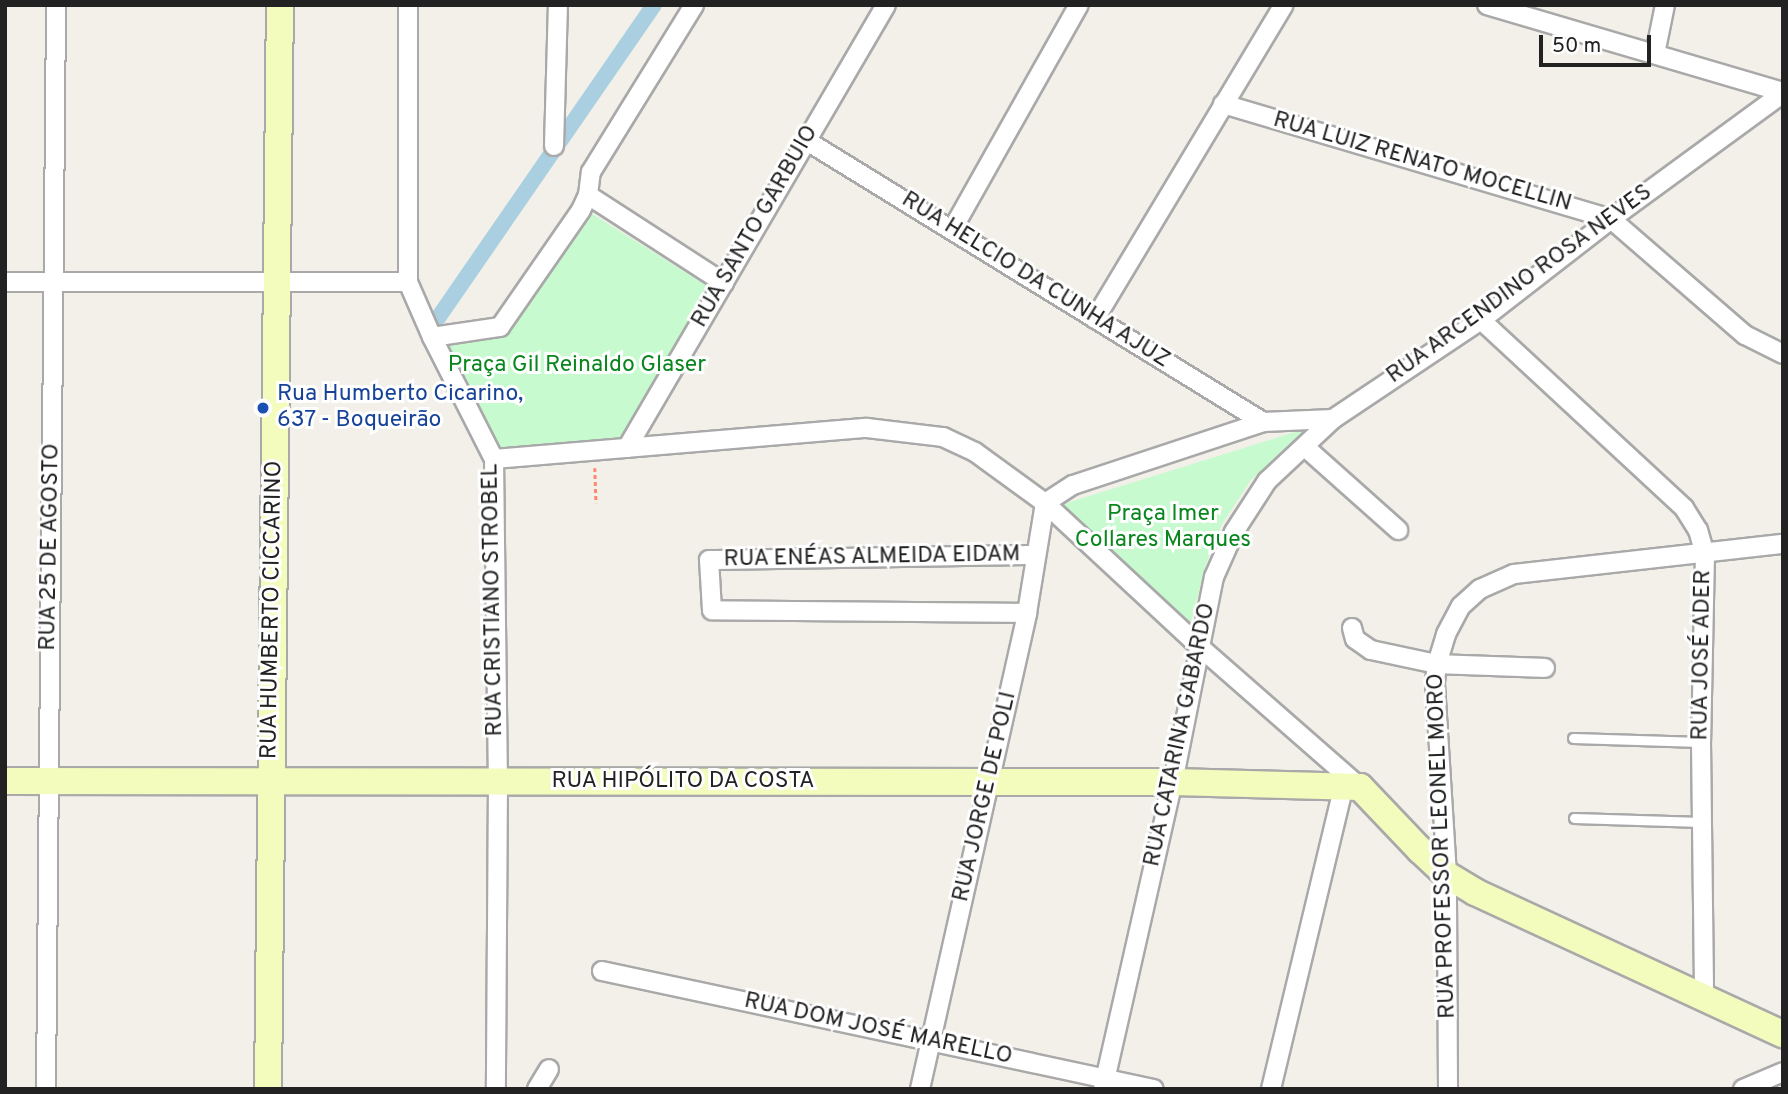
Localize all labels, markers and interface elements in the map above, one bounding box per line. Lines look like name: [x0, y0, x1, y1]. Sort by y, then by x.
scale bar: [1543, 21, 1655, 65]
text: 50 m: [1552, 33, 1601, 60]
street label: RUA LUIZ RENATO MOCELLIN: [1269, 107, 1575, 219]
street label: RUA SANTO GARBUIO: [687, 121, 825, 333]
street label: RUA ARCENDINO ROSA NEVES: [1381, 179, 1659, 391]
street label: RUA HELCIO DA CUNHA AJUZ: [894, 186, 1176, 376]
park label: Praça Gil Reinaldo Glaser: [448, 352, 706, 380]
place label: Rua Humberto Cicarino, 637 - Boqueirão: [277, 381, 523, 435]
marker: Rua Humberto Cicarino, 637 - Boqueirão: [255, 400, 271, 416]
street label: RUA 25 DE AGOSTO: [35, 442, 67, 652]
street label: RUA HUMBERTO CICCARINO: [257, 460, 289, 760]
street label: RUA CRISTIANO STROBEL: [478, 463, 510, 737]
park label: Praça Imer Collares Marques: [1075, 501, 1251, 555]
street label: RUA ENÉAS ALMEIDA EIDAM: [722, 542, 1022, 574]
street label: RUA JOSÉ ADER: [1688, 568, 1718, 742]
street label: RUA CATARINA GABARDO: [1139, 600, 1223, 870]
street label: RUA PROFESSOR LEONEL MORO: [1423, 672, 1463, 1020]
street label: RUA JORGE DE POLI: [948, 689, 1024, 905]
street label: RUA HIPÓLITO DA COSTA: [551, 768, 815, 796]
street label: RUA DOM JOSÉ MARELLO: [741, 988, 1015, 1072]

